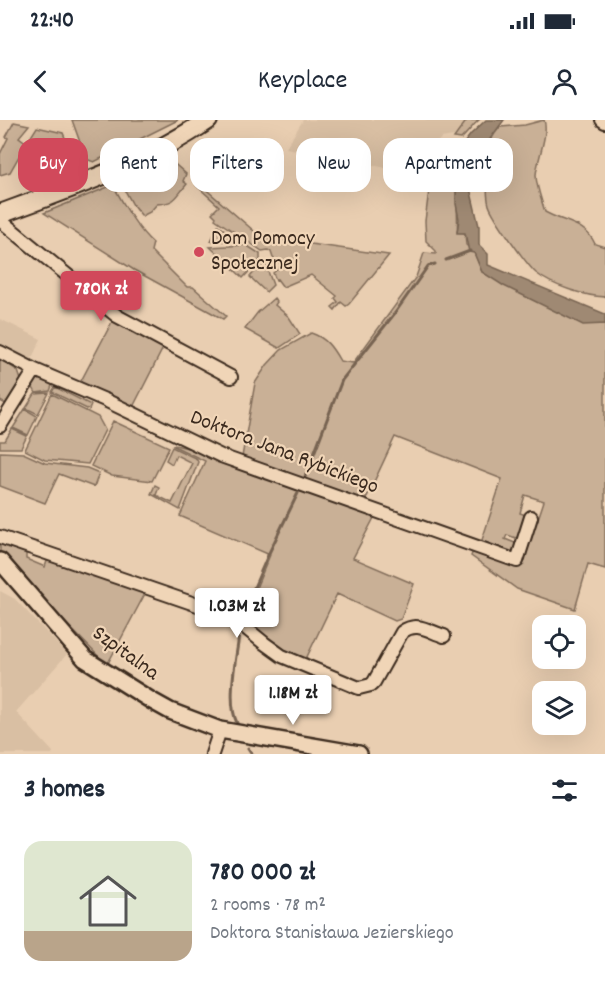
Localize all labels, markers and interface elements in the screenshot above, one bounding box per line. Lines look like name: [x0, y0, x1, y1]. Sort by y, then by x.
text: 22:40: [30, 6, 74, 37]
text: Keyplace: [258, 62, 347, 101]
icon: back: [24, 65, 57, 98]
icon: person: [548, 65, 581, 98]
chip: Buy: [18, 138, 88, 192]
chip: Rent: [100, 138, 178, 192]
chip: Filters: [190, 138, 284, 192]
chip: New: [296, 138, 371, 192]
chip: Apartment: [383, 138, 513, 192]
place label: Dom Pomocy Społecznej: [211, 224, 316, 280]
marker: Dom Pomocy Społecznej: [192, 245, 206, 259]
pin: 780K zł: [46, 271, 156, 322]
text: 780K zł: [74, 276, 128, 304]
street label: Doktora Jana Rybickiego: [185, 403, 383, 503]
pin: 1.03M zł: [175, 588, 299, 639]
text: 1.03M zł: [209, 593, 265, 621]
map controls: [532, 615, 586, 735]
button: locate: [532, 615, 586, 669]
street label: Szpitalna: [85, 619, 166, 689]
pin: 1.18M zł: [231, 675, 355, 726]
text: 1.18M zł: [268, 680, 318, 708]
button: layers: [532, 681, 586, 735]
text: 3 homes: [24, 772, 105, 809]
icon: filters: [548, 774, 581, 807]
text: 780 000 zł: [210, 855, 315, 892]
icon: home: [72, 865, 144, 937]
text: 2 rooms · 78 m²: [210, 892, 326, 920]
text: Doktora Stanisława Jezierskiego: [210, 920, 454, 948]

